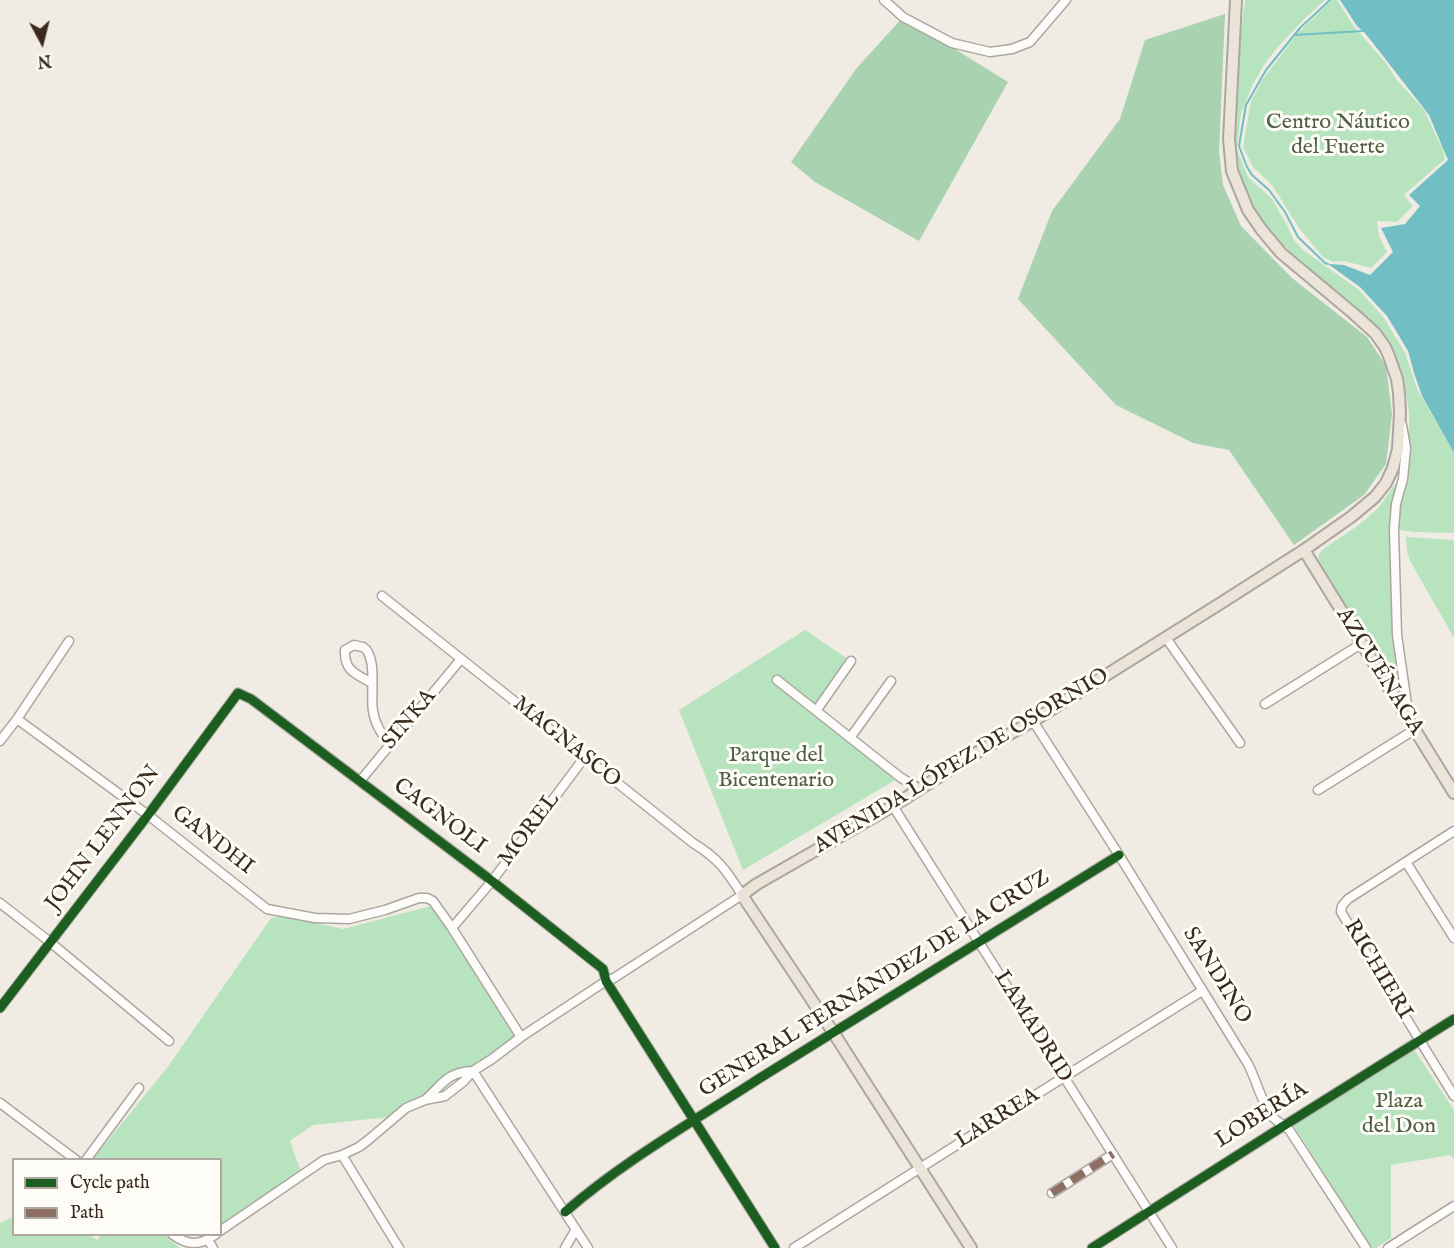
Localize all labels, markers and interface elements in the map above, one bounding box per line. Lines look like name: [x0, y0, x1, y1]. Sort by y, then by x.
north arrow: [12, 12, 72, 72]
text: N: [36, 49, 52, 71]
park label: Centro Náutico del Fuerte: [1266, 110, 1410, 162]
street label: AZCUÉNAGA: [1329, 603, 1429, 741]
street label: AVENIDA LÓPEZ DE OSORNIO: [810, 663, 1114, 861]
street label: SINKA: [377, 684, 443, 756]
street label: MAGNASCO: [507, 691, 625, 795]
park label: Parque del Bicentenario: [718, 743, 834, 794]
street label: JOHN LENNON: [41, 761, 167, 917]
street label: CAGNOLI: [387, 774, 491, 860]
street label: MOREL: [494, 788, 566, 872]
street label: GANDHI: [166, 801, 258, 881]
street label: GENERAL FERNÁNDEZ DE LA CRUZ: [695, 866, 1055, 1104]
street label: RICHIERI: [1337, 915, 1417, 1025]
street label: SANDINO: [1176, 923, 1256, 1029]
street label: LAMADRID: [987, 966, 1077, 1088]
street label: LOBERÍA: [1211, 1077, 1313, 1155]
street label: LARREA: [951, 1083, 1045, 1155]
park label: Plaza del Don: [1362, 1089, 1436, 1140]
legend: [12, 1158, 222, 1236]
text: Cycle path: [70, 1172, 150, 1195]
text: Path: [70, 1202, 104, 1225]

